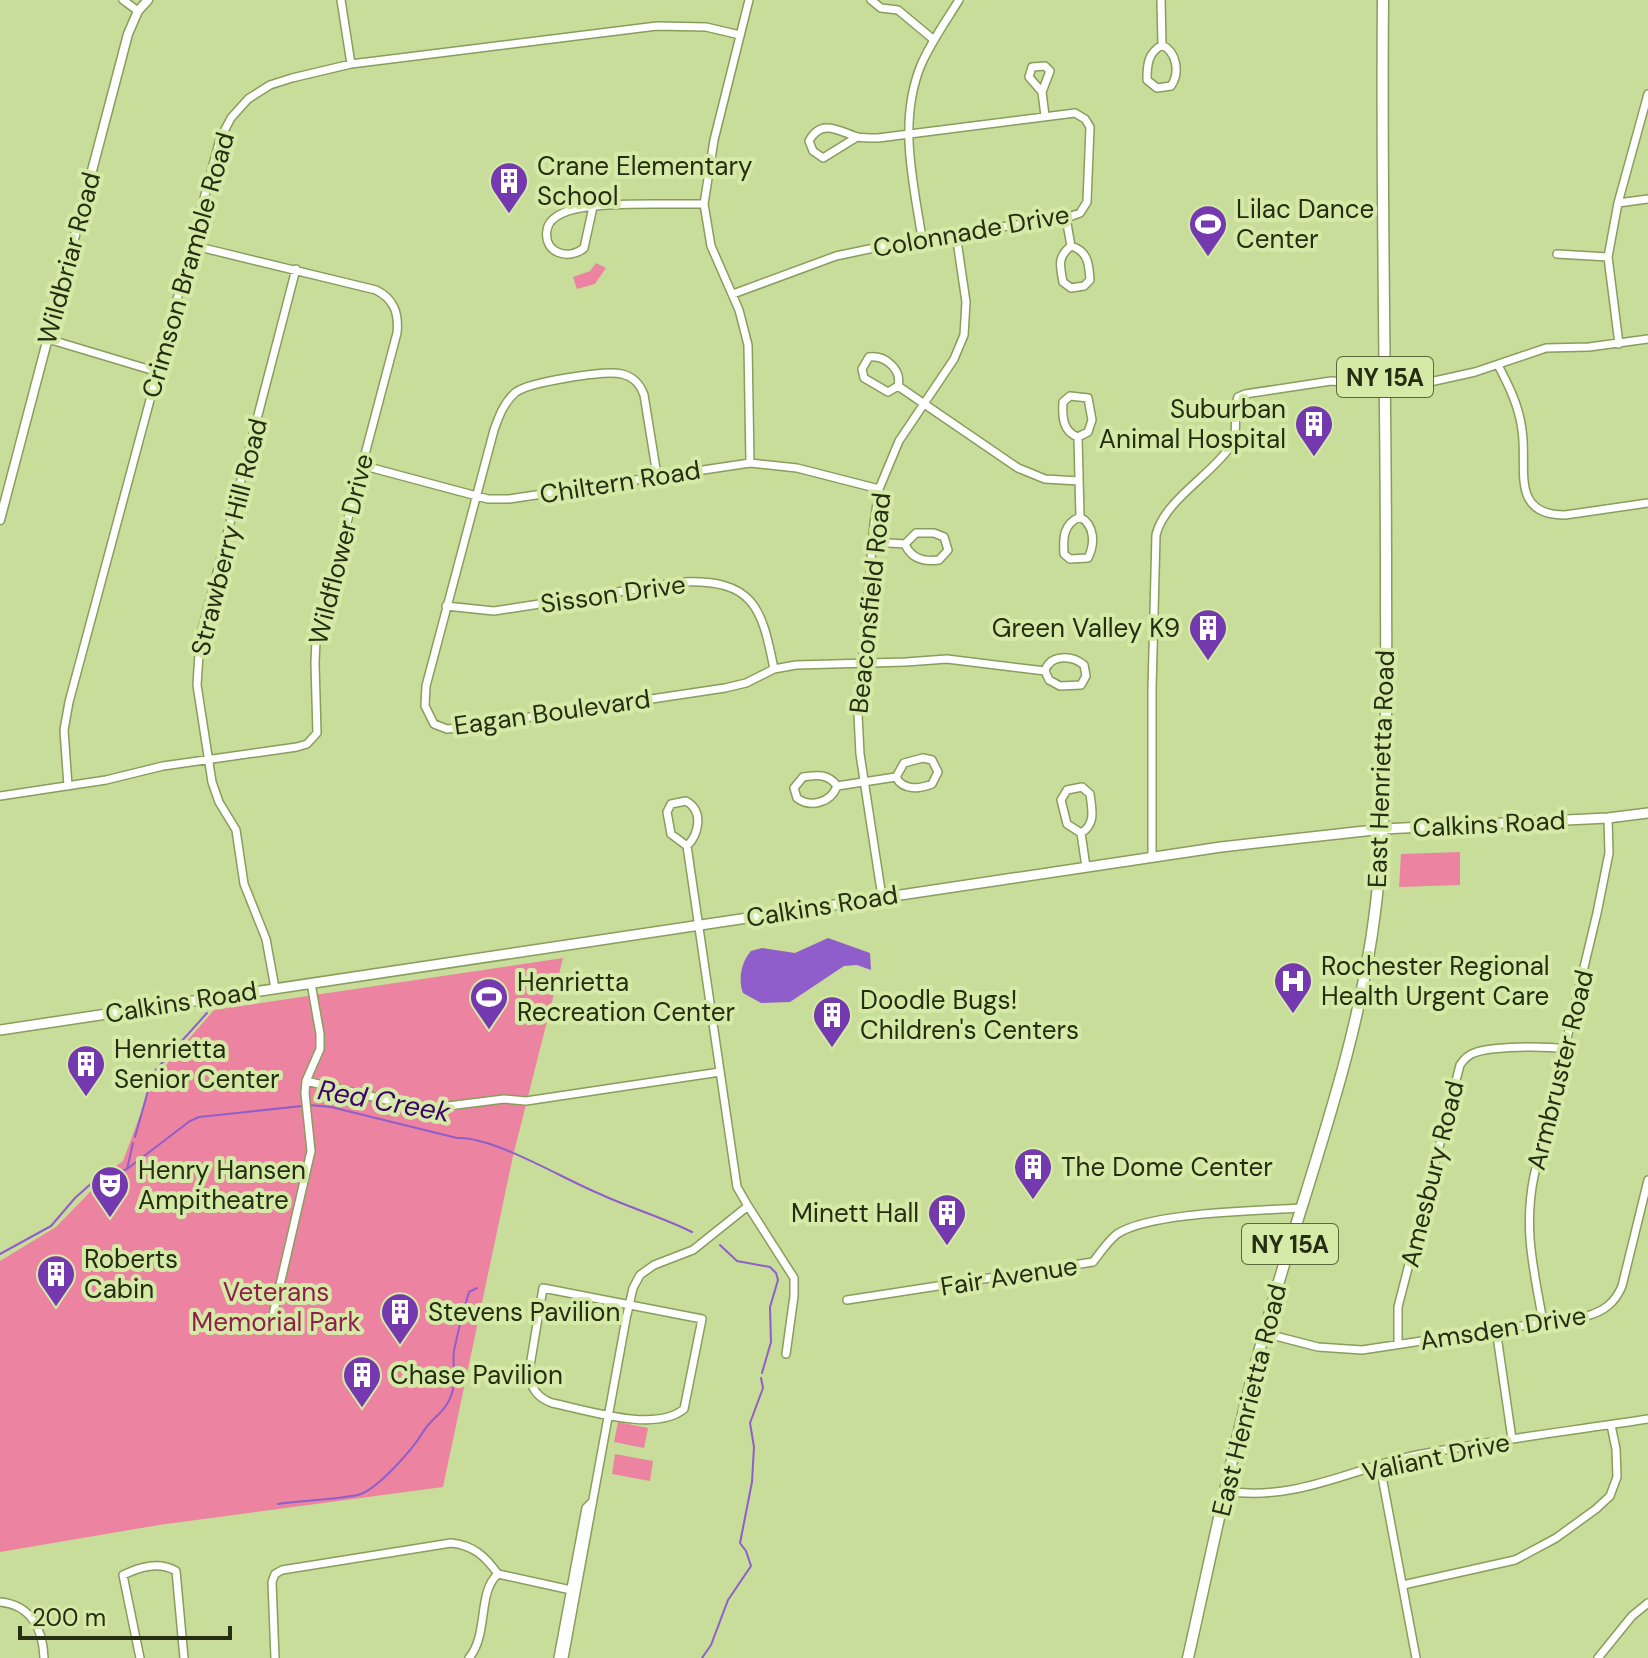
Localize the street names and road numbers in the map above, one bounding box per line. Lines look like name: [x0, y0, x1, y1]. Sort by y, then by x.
street label: Crimson Bramble Road: [134, 128, 242, 402]
street label: Wildbriar Road: [30, 168, 108, 348]
street label: Colonnade Drive: [870, 197, 1072, 265]
road number: NY 15A: [1337, 357, 1433, 397]
street label: Strawberry Hill Road: [183, 415, 275, 659]
street label: Wildflower Drive: [301, 450, 381, 648]
street label: Chiltern Road: [537, 453, 703, 511]
street label: Beaconsfield Road: [842, 491, 898, 715]
street label: Sisson Drive: [538, 567, 688, 621]
street label: East Henrietta Road: [1360, 649, 1402, 889]
street label: Eagan Boulevard: [452, 681, 652, 743]
street label: Calkins Road: [1412, 803, 1566, 845]
street label: Calkins Road: [744, 877, 900, 935]
street label: Armbruster Road: [1519, 966, 1601, 1174]
street label: Calkins Road: [103, 973, 259, 1031]
street label: Amesbury Road: [1392, 1077, 1472, 1271]
road number: NY 15A: [1242, 1224, 1338, 1264]
street label: Fair Avenue: [938, 1248, 1080, 1304]
street label: East Henrietta Road: [1204, 1280, 1294, 1520]
street label: Amsden Drive: [1417, 1298, 1589, 1358]
street label: Valiant Drive: [1359, 1425, 1513, 1489]

